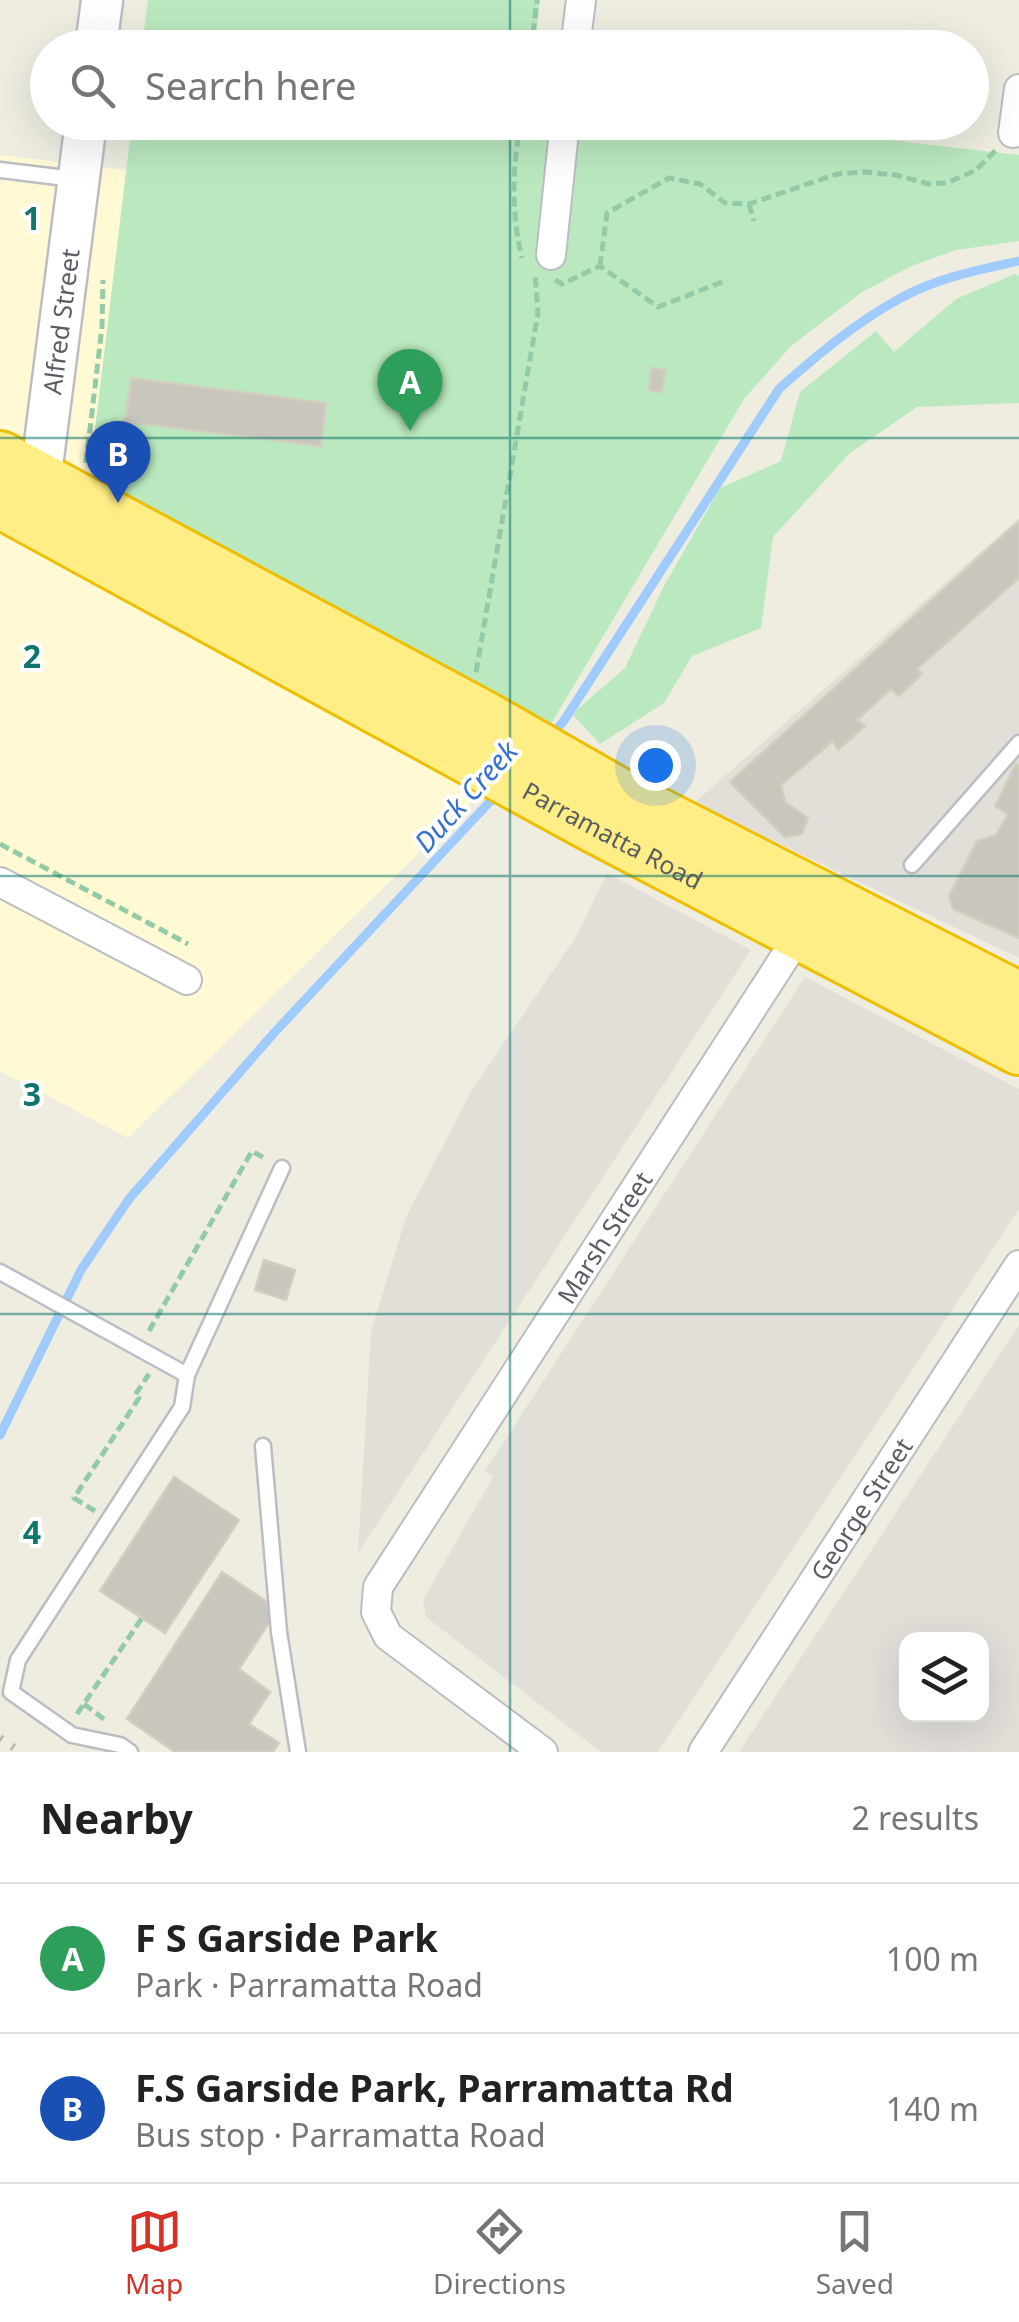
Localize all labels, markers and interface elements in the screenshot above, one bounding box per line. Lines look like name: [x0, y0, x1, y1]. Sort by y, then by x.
search box: [30, 30, 989, 140]
icon: search: [65, 58, 120, 113]
text: Search here: [145, 59, 356, 111]
text: 1: [23, 196, 41, 239]
street label: Alfred Street: [34, 247, 87, 396]
pin: A: [378, 348, 442, 431]
pin: B: [86, 420, 150, 503]
text: 2: [23, 634, 41, 677]
water label: Duck Creek: [405, 731, 526, 860]
your location: [630, 740, 681, 791]
street label: Parramatta Road: [517, 773, 709, 897]
text: 3: [23, 1072, 41, 1115]
street label: Marsh Street: [549, 1165, 659, 1310]
street label: George Street: [802, 1431, 920, 1587]
text: 4: [23, 1510, 41, 1553]
map controls: [899, 1632, 989, 1722]
button: layers: [899, 1632, 989, 1722]
text: Nearby: [40, 1789, 193, 1846]
text: 2 results: [852, 1796, 979, 1839]
text: F S Garside Park: [135, 1911, 438, 1963]
text: A: [61, 1937, 84, 1980]
text: 100 m: [886, 1937, 979, 1980]
text: Park · Parramatta Road: [135, 1963, 483, 2006]
text: F.S Garside Park, Parramatta Rd: [135, 2061, 734, 2113]
text: B: [62, 2087, 83, 2130]
text: 140 m: [886, 2087, 979, 2130]
text: Bus stop · Parramatta Road: [135, 2113, 546, 2156]
tab: Map: [125, 2204, 183, 2302]
tab: Directions: [433, 2204, 566, 2302]
tab: Saved: [816, 2204, 894, 2302]

